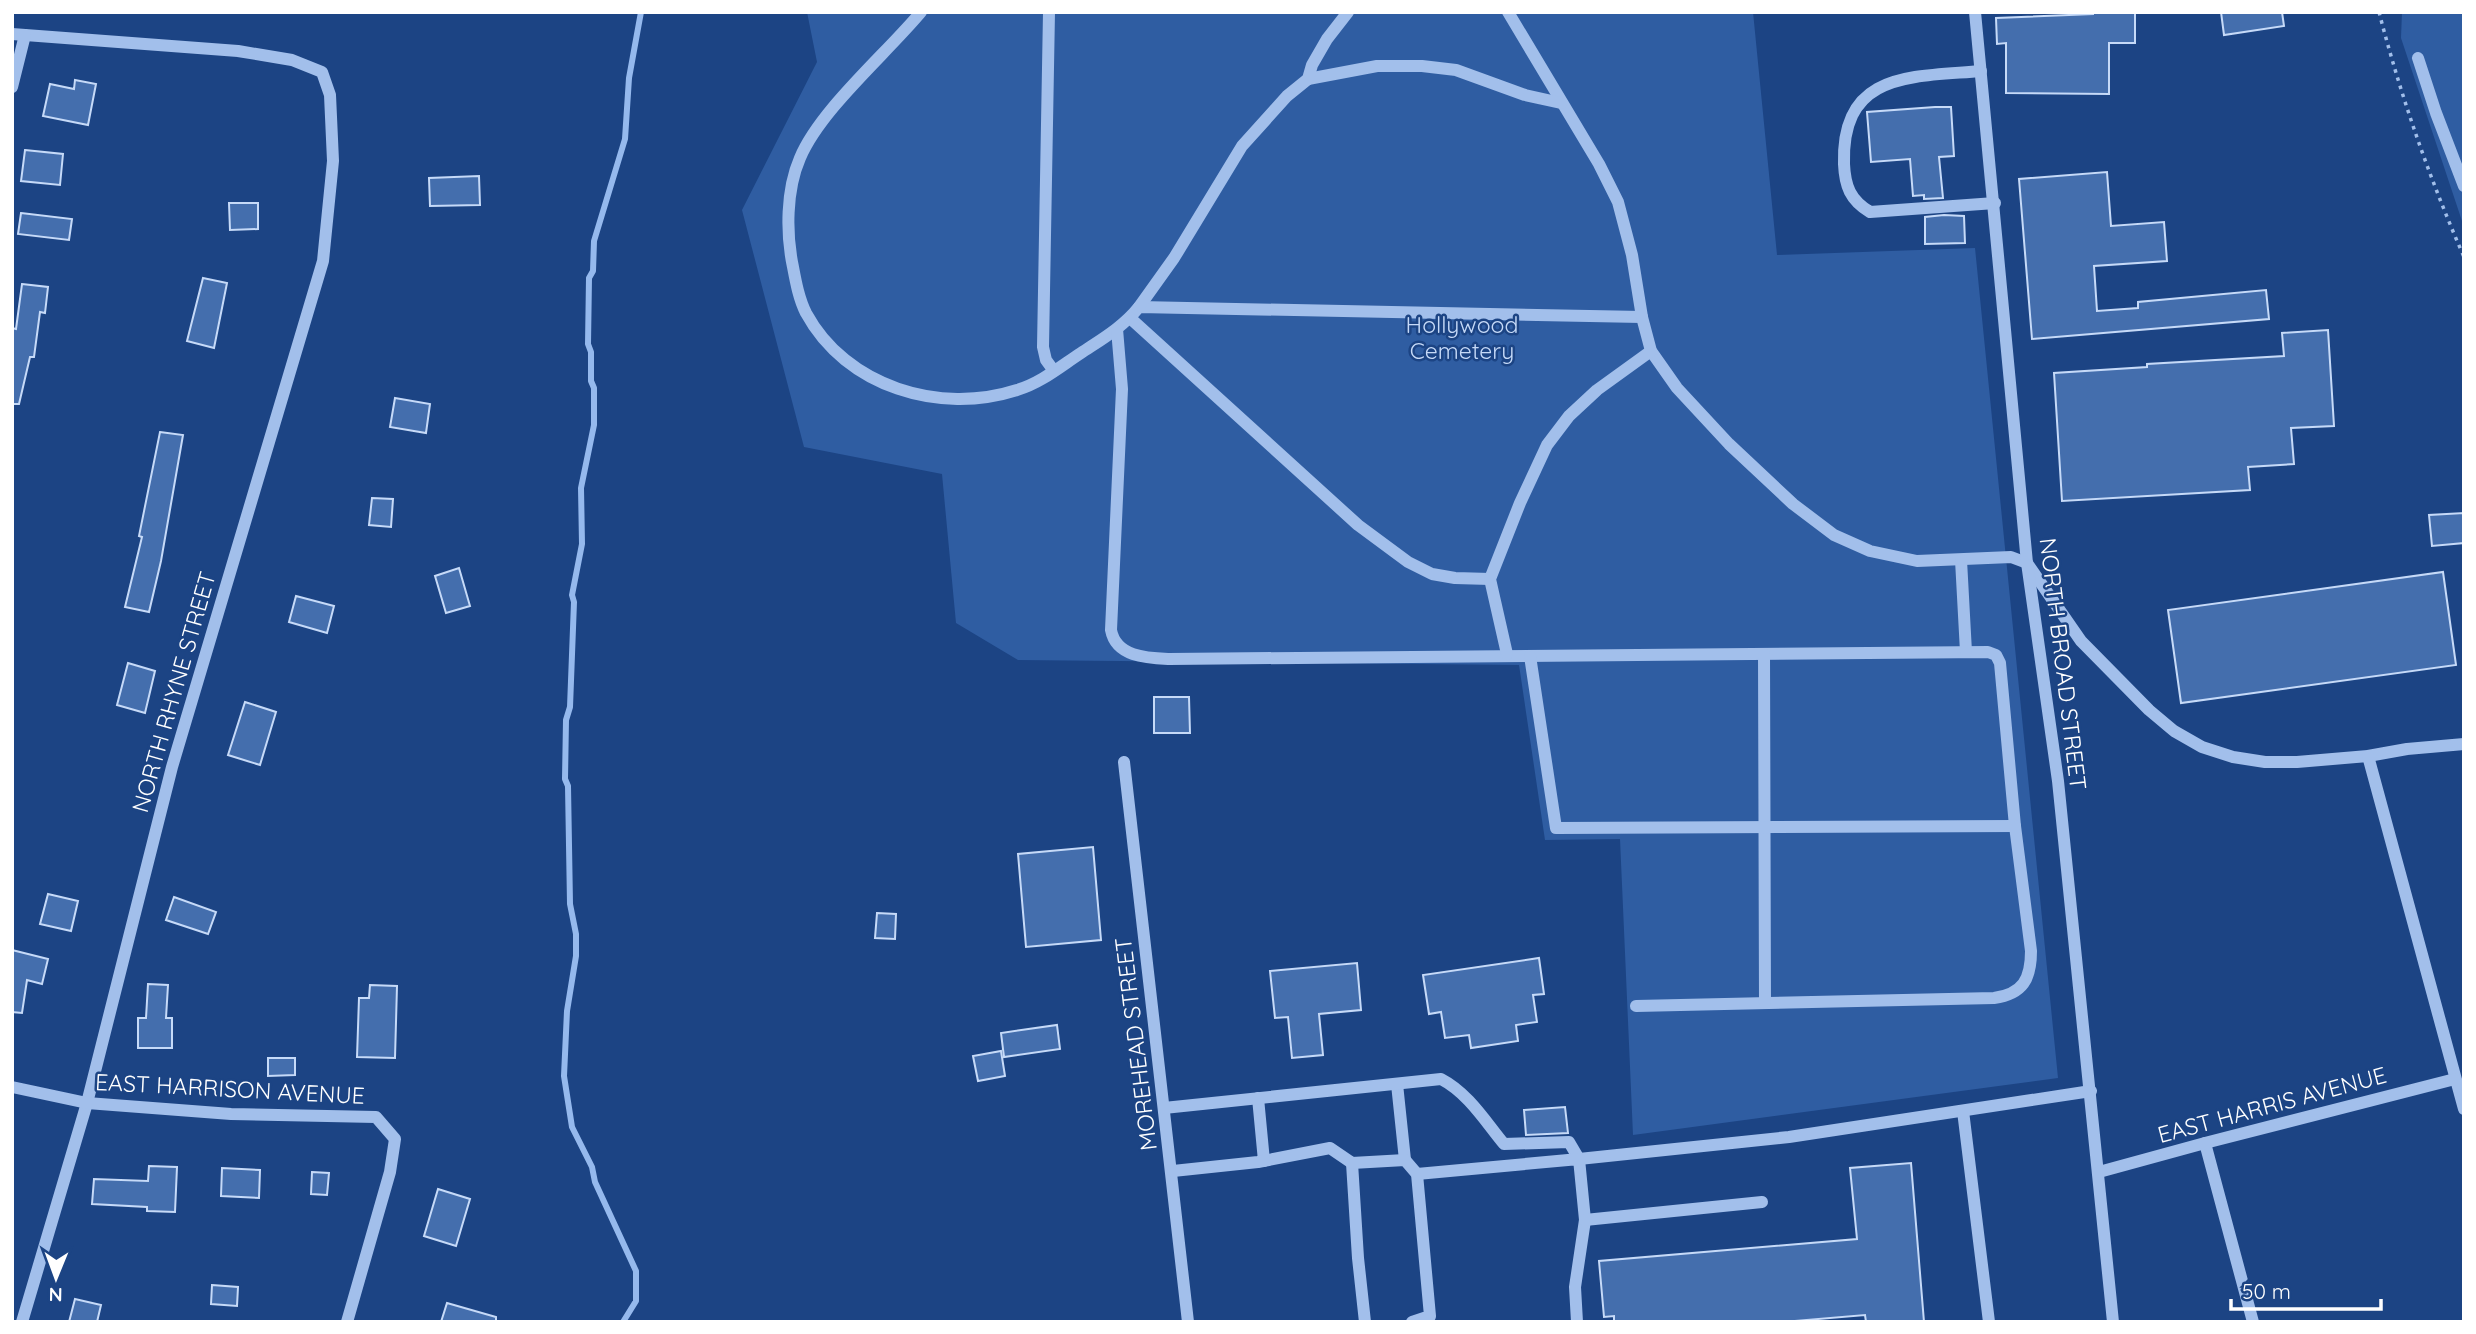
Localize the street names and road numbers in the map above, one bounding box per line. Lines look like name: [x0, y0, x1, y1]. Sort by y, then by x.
street label: NORTH BROAD STREET: [2034, 536, 2093, 792]
street label: NORTH RHYNE STREET: [125, 568, 222, 816]
street label: MOREHEAD STREET: [1108, 936, 1163, 1152]
street label: EAST HARRIS AVENUE: [2154, 1060, 2389, 1149]
street label: EAST HARRISON AVENUE: [94, 1067, 366, 1110]

